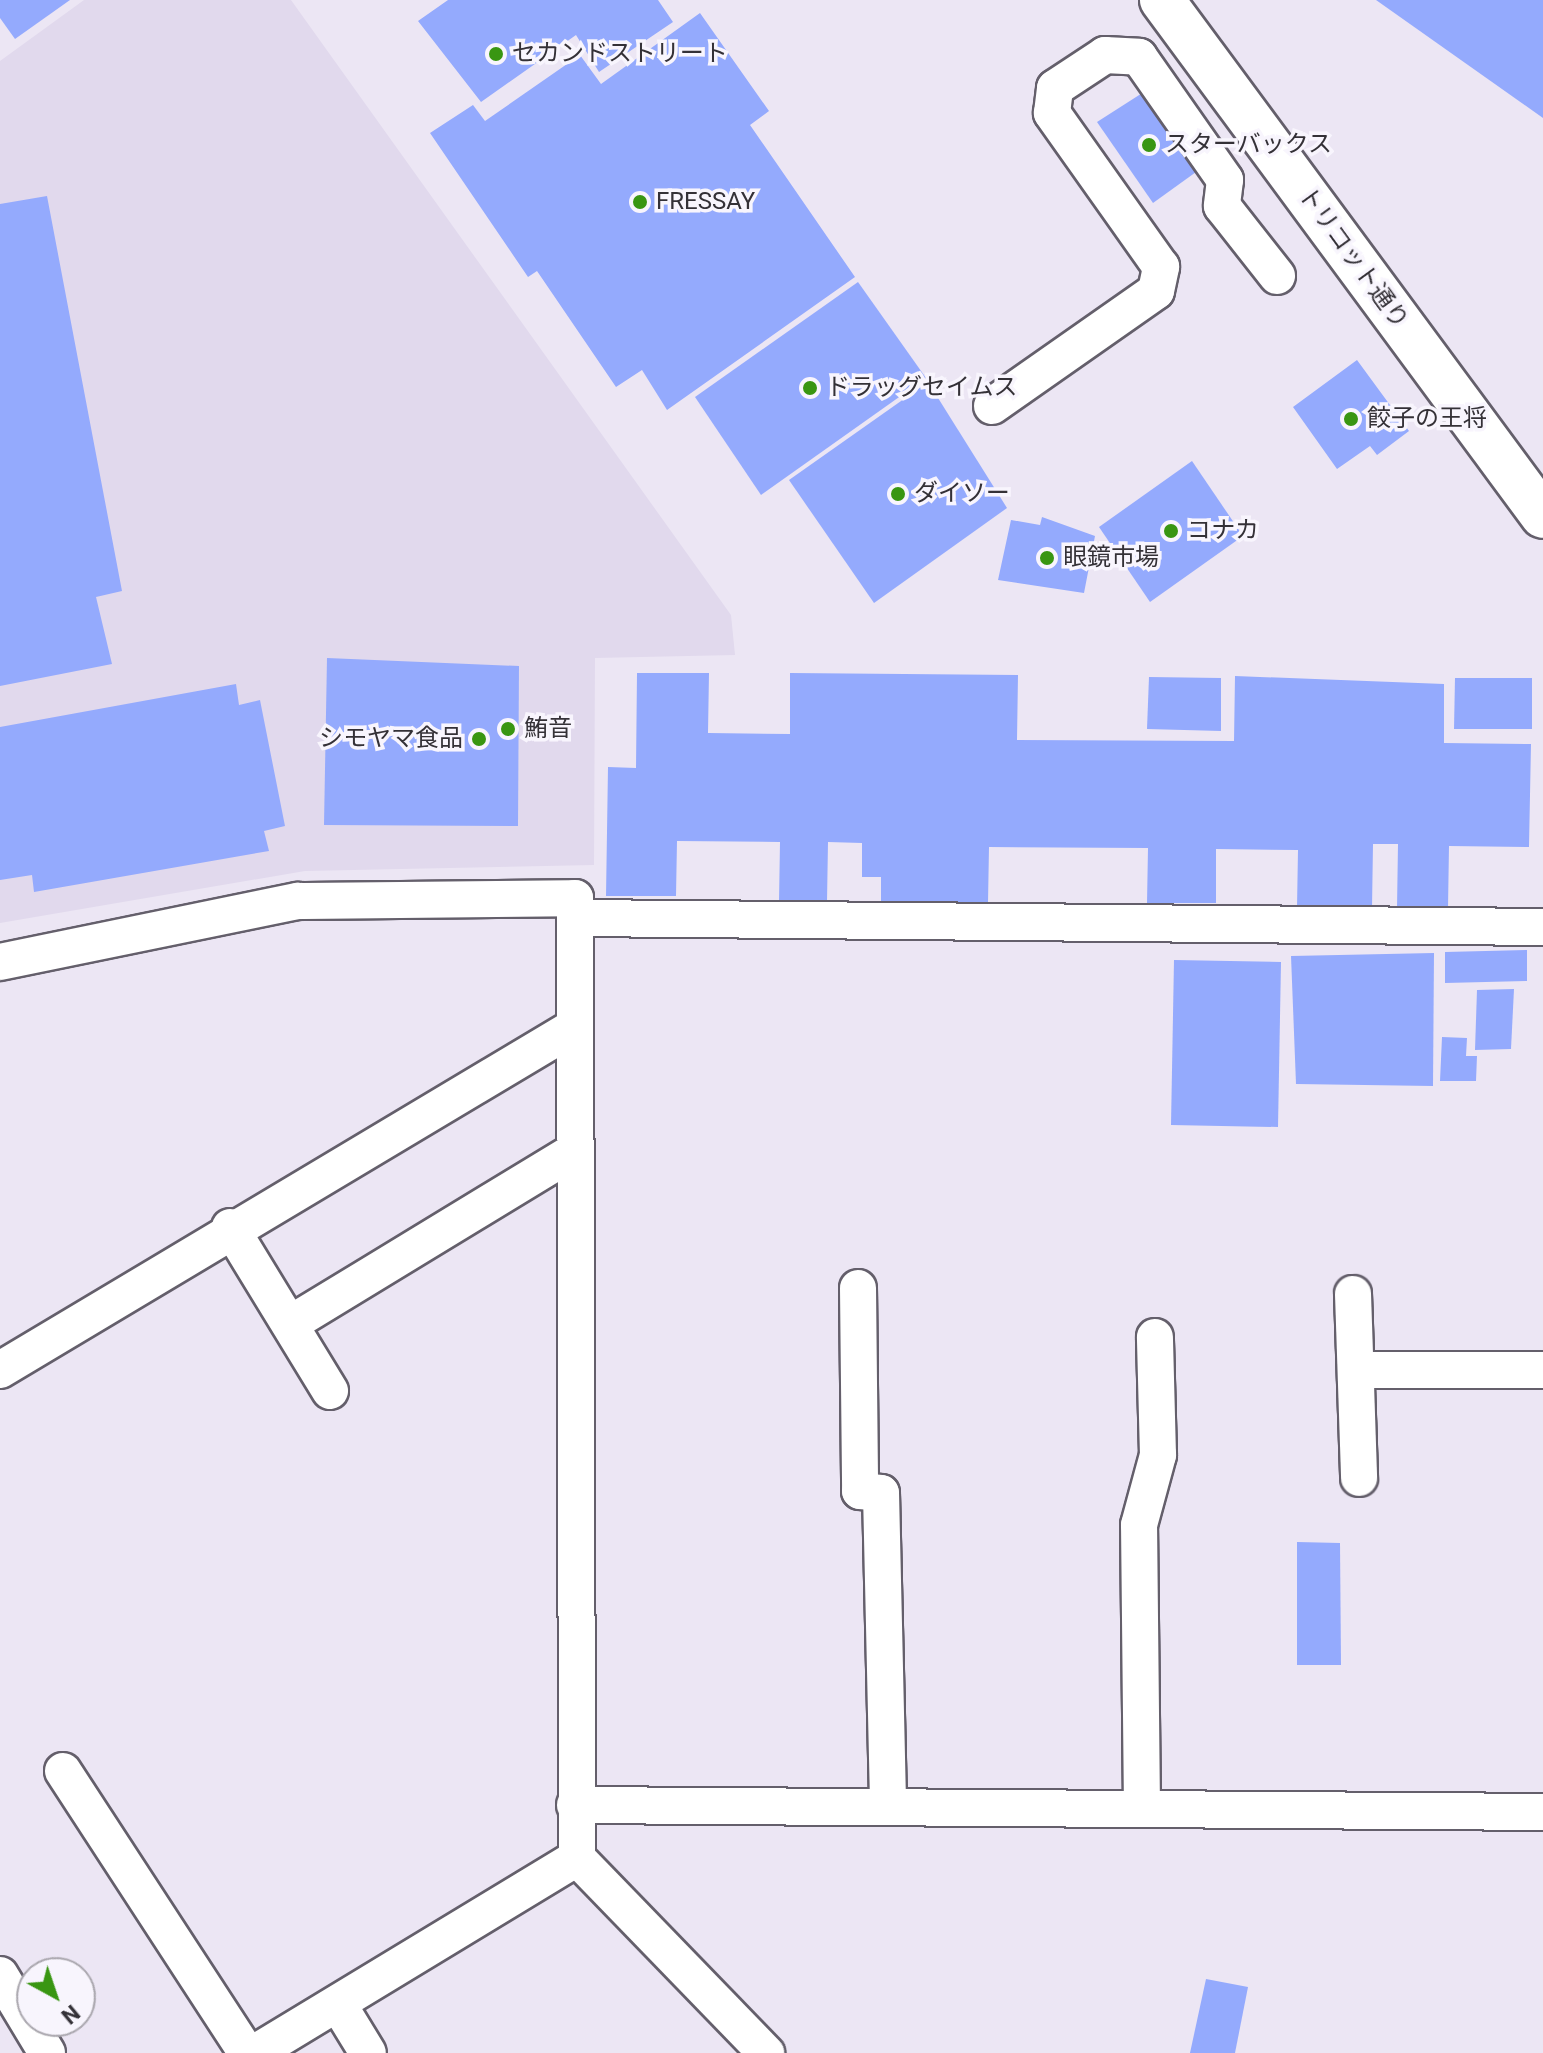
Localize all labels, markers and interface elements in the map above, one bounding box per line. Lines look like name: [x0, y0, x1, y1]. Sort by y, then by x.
place label: セカンドストリート: [512, 40, 728, 68]
marker: セカンドストリート: [487, 45, 505, 63]
place label: スターバックス: [1165, 131, 1333, 159]
marker: スターバックス: [1140, 136, 1158, 154]
street label: トリコット通り: [1292, 182, 1414, 334]
place label: FRESSAY: [656, 188, 755, 216]
marker: FRESSAY: [631, 193, 649, 211]
place label: ドラッグセイムス: [826, 374, 1018, 402]
marker: ドラッグセイムス: [801, 379, 819, 397]
place label: 餃子の王将: [1367, 405, 1487, 433]
marker: 餃子の王将: [1342, 410, 1360, 428]
place label: ダイソー: [914, 480, 1010, 508]
marker: ダイソー: [889, 485, 907, 503]
place label: コナカ: [1187, 517, 1259, 545]
marker: コナカ: [1162, 522, 1180, 540]
place label: 眼鏡市場: [1063, 544, 1159, 572]
marker: 眼鏡市場: [1038, 549, 1056, 567]
place label: 鮪音: [524, 715, 572, 743]
marker: 鮪音: [499, 720, 517, 738]
place label: シモヤマ食品: [319, 725, 463, 753]
marker: シモヤマ食品: [470, 730, 488, 748]
north arrow: [16, 1957, 96, 2037]
text: N: [56, 2000, 84, 2029]

